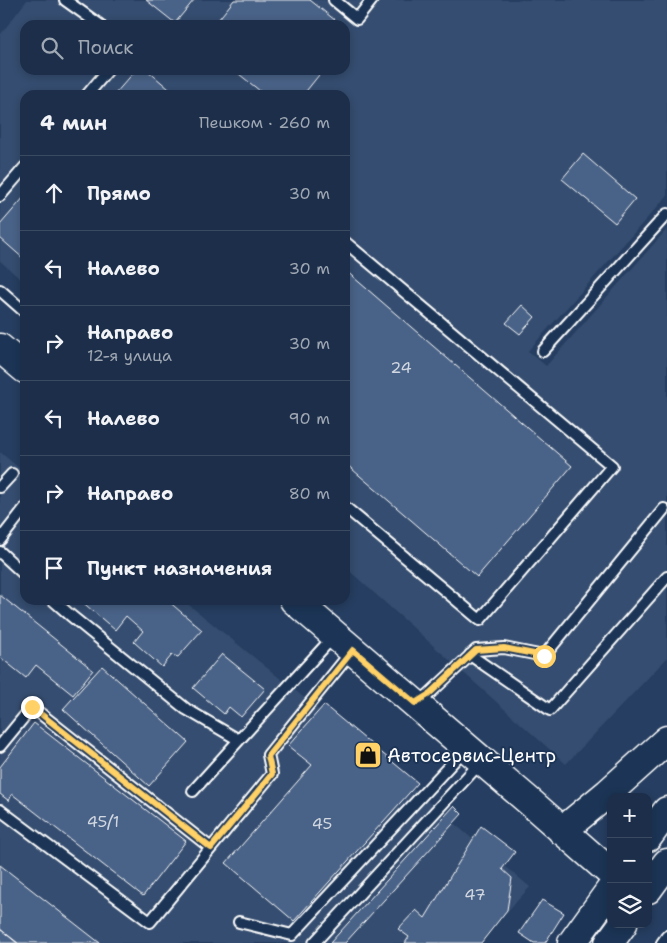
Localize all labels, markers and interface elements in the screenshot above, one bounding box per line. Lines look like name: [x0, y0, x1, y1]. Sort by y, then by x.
search box: [20, 20, 350, 75]
icon: search: [38, 34, 66, 62]
text: Поиск: [78, 35, 133, 60]
text: 4 мин: [40, 109, 107, 137]
text: Пешком · 260 m: [199, 112, 330, 133]
icon: ahead: [40, 179, 68, 207]
text: Прямо: [87, 181, 151, 206]
text: 30 m: [289, 183, 330, 204]
icon: left: [40, 254, 68, 282]
text: Налево: [87, 256, 160, 281]
text: 30 m: [289, 258, 330, 279]
text: Направо: [87, 320, 173, 345]
icon: right: [40, 329, 68, 357]
text: 30 m: [289, 333, 330, 354]
text: 12-я улица: [87, 345, 172, 366]
house number: 24: [390, 357, 412, 378]
icon: left: [40, 404, 68, 432]
text: Налево: [87, 406, 160, 431]
text: 90 m: [289, 408, 330, 429]
icon: right: [40, 479, 68, 507]
text: Направо: [87, 481, 173, 506]
text: 80 m: [289, 483, 330, 504]
icon: arrive: [40, 554, 68, 582]
text: Пункт назначения: [87, 556, 272, 581]
route start: [533, 645, 556, 668]
route end: [21, 696, 44, 719]
shop icon: Автосервис-Центр: [353, 740, 383, 770]
place label: Автосервис-Центр: [387, 743, 556, 768]
map controls: [607, 793, 652, 928]
button: +: [607, 793, 652, 838]
house number: 45/1: [87, 811, 119, 832]
house number: 45: [312, 813, 332, 834]
button: −: [607, 838, 652, 883]
button: layers: [607, 883, 652, 928]
house number: 47: [464, 884, 486, 905]

